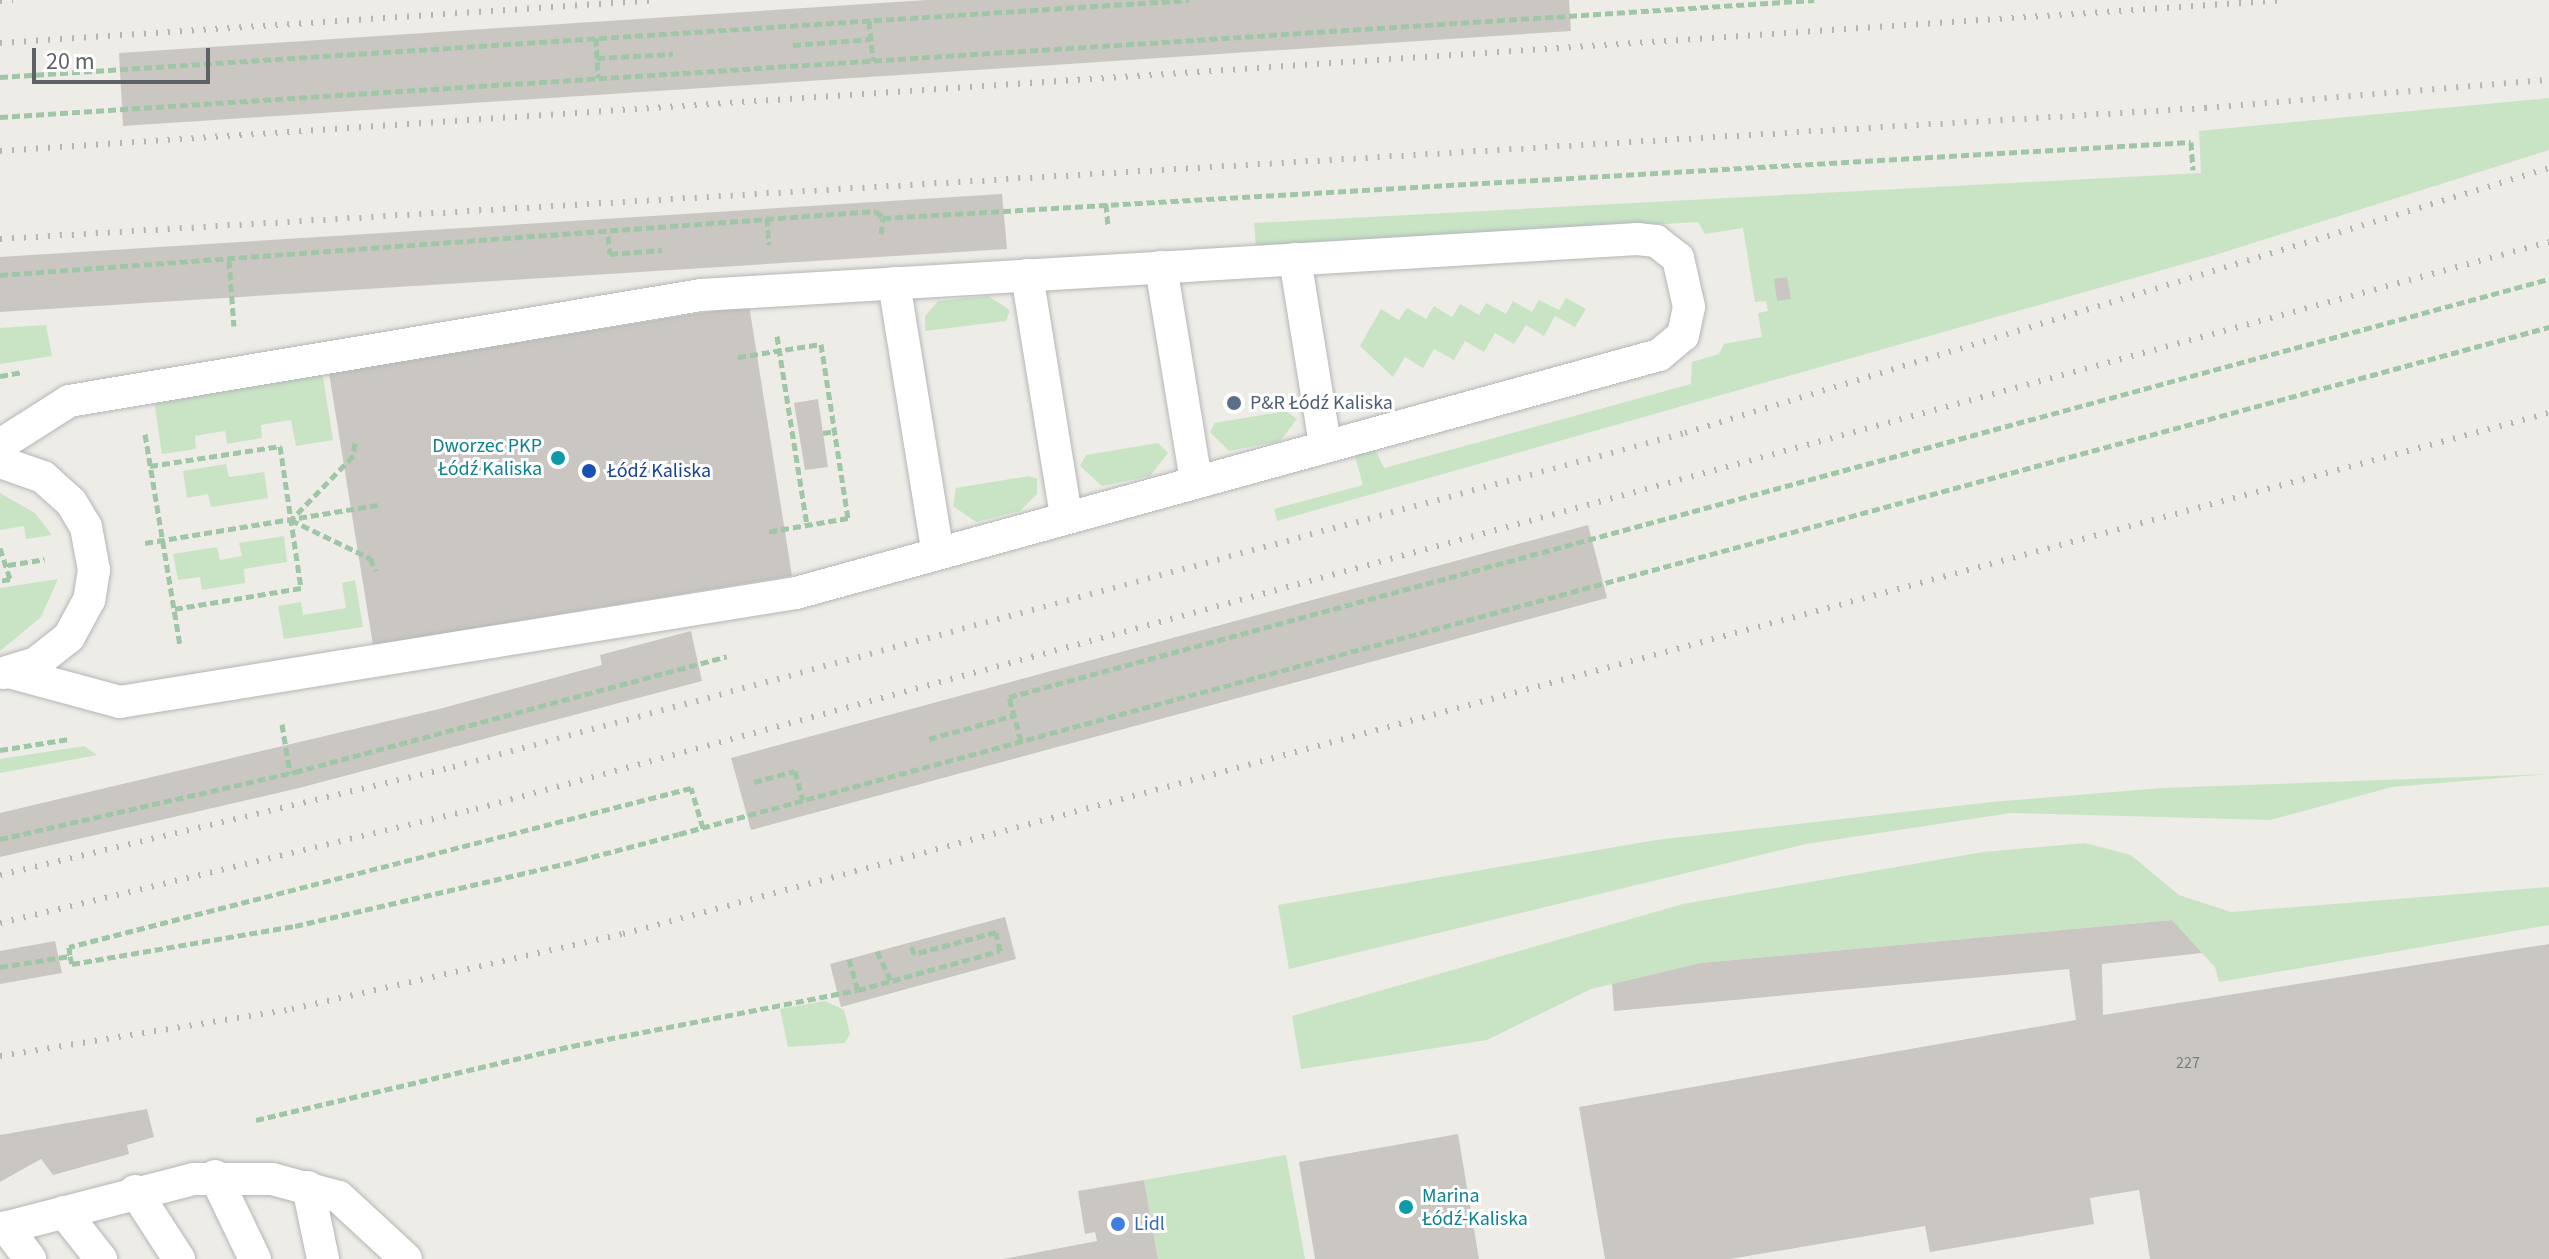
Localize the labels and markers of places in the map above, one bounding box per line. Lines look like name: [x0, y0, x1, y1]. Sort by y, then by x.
place label: P&R Łódź Kaliska: [1250, 391, 1393, 415]
marker: P&R Łódź Kaliska: [1225, 394, 1243, 412]
place label: Dworzec PKP Łódź Kaliska: [432, 434, 542, 481]
marker: Dworzec PKP Łódź Kaliska: [549, 449, 567, 467]
place label: Łódź Kaliska: [607, 459, 711, 483]
marker: Łódź Kaliska: [578, 460, 600, 482]
place label: Marina Łódź-Kaliska: [1422, 1184, 1528, 1231]
marker: Marina Łódź-Kaliska: [1397, 1198, 1415, 1216]
place label: Lidl: [1134, 1212, 1165, 1236]
marker: Lidl: [1109, 1215, 1127, 1233]

